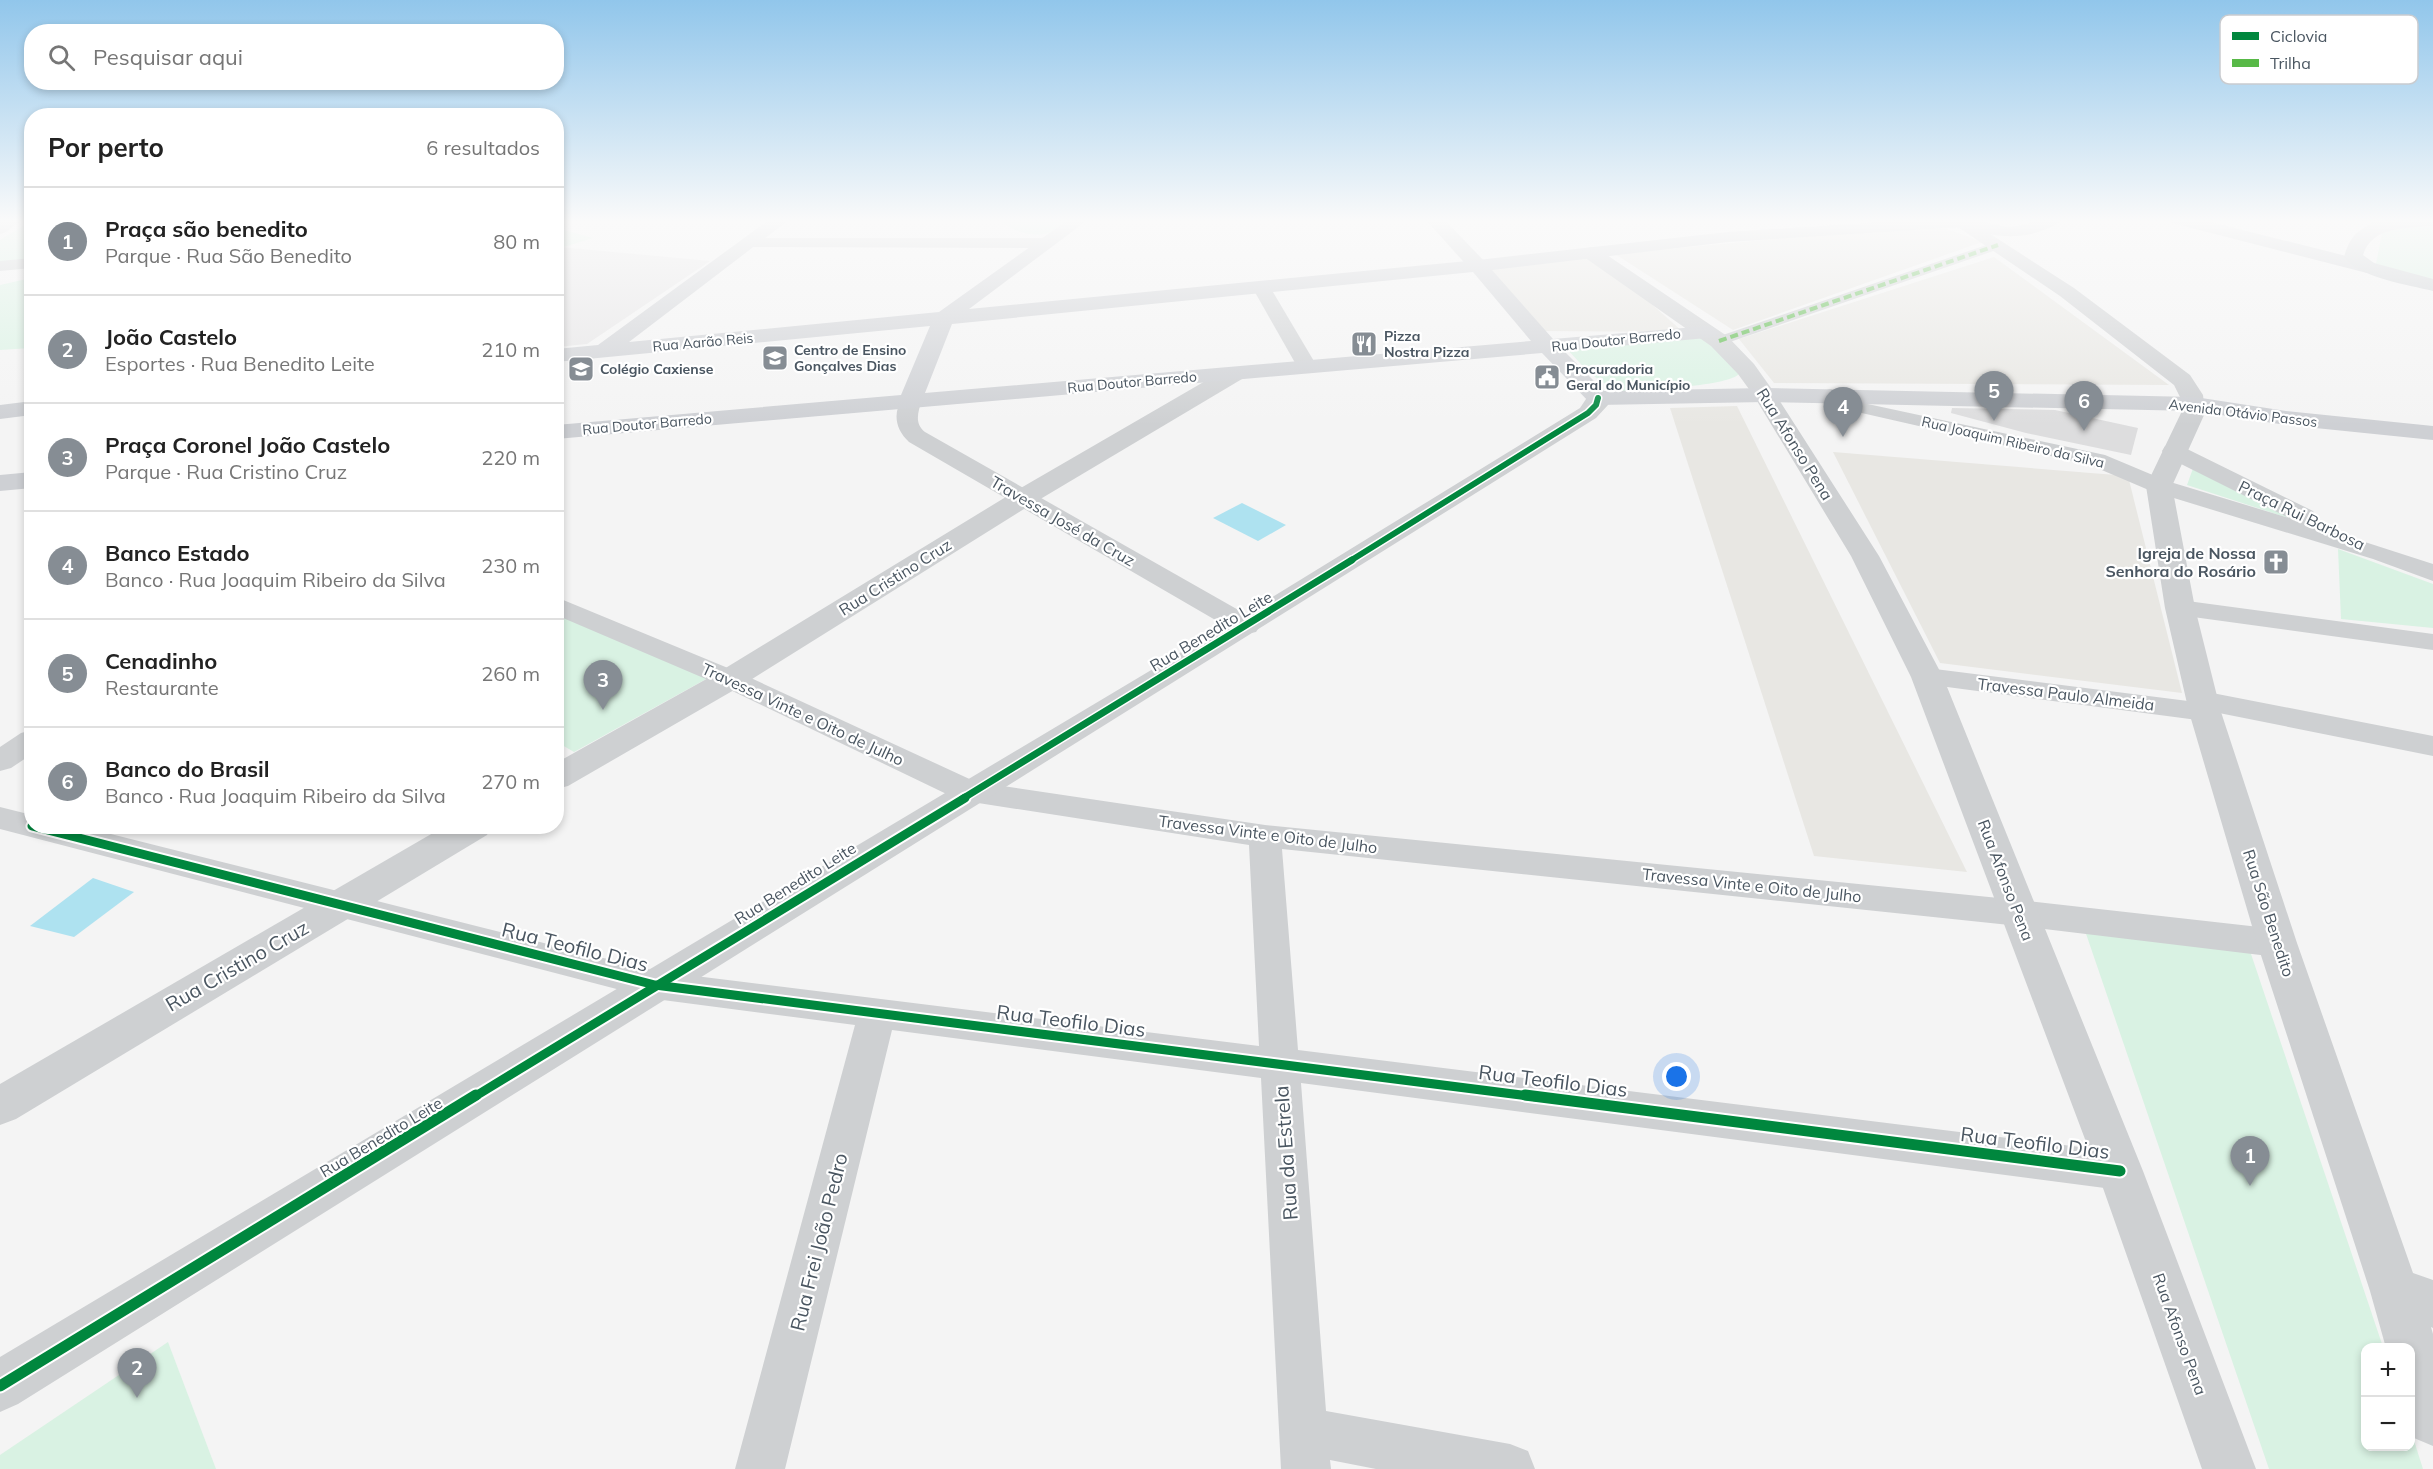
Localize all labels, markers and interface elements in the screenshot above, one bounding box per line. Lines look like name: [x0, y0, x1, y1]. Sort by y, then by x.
legend: [2220, 15, 2418, 84]
search box: [24, 24, 564, 90]
text: Ciclovia: [2270, 26, 2327, 46]
icon: search: [45, 41, 78, 74]
text: Pesquisar aqui: [93, 43, 243, 71]
text: Trilha: [2270, 53, 2311, 73]
text: Por perto: [48, 131, 164, 164]
text: 6 resultados: [426, 135, 540, 160]
text: Praça são benedito: [105, 215, 308, 243]
text: 1: [62, 229, 74, 254]
text: 80 m: [493, 229, 540, 254]
text: Parque · Rua São Benedito: [105, 243, 352, 268]
text: João Castelo: [105, 323, 237, 351]
street label: Rua Doutor Barredo: [1550, 324, 1682, 356]
place label: Pizza Nostra Pizza: [1384, 327, 1469, 361]
street label: Rua Aarão Reis: [652, 329, 754, 355]
restaurant icon: Pizza Nostra Pizza: [1349, 329, 1379, 359]
text: 2: [62, 337, 74, 362]
text: 210 m: [481, 337, 540, 362]
place label: Centro de Ensino Gonçalves Dias: [794, 341, 906, 375]
school or university icon: Centro de Ensino Gonçalves Dias: [760, 343, 790, 373]
text: Esportes · Rua Benedito Leite: [105, 351, 375, 376]
school or university icon: Colégio Caxiense: [566, 354, 596, 384]
place label: Colégio Caxiense: [600, 360, 714, 378]
place label: Procuradoria Geral do Município: [1566, 360, 1690, 394]
public building icon: Procuradoria Geral do Município: [1532, 362, 1562, 392]
street label: Rua Doutor Barredo: [1067, 367, 1197, 397]
pin: 5: [1974, 372, 2014, 421]
pin: 6: [2064, 382, 2104, 431]
street label: Rua Afonso Pena: [1752, 384, 1838, 504]
pin: 4: [1824, 388, 1862, 437]
street label: Avenida Otávio Passos: [2168, 395, 2318, 431]
street label: Rua Doutor Barredo: [582, 409, 712, 439]
street label: Rua Joaquim Ribeiro da Silva: [1920, 412, 2106, 472]
text: Praça Coronel João Castelo: [105, 431, 390, 459]
text: 3: [62, 445, 74, 470]
text: 220 m: [481, 445, 540, 470]
text: Parque · Rua Cristino Cruz: [105, 459, 347, 484]
street label: Travessa José da Cruz: [987, 472, 1139, 570]
street label: Praça Rui Barbosa: [2236, 476, 2368, 554]
street label: Rua Cristino Cruz: [835, 534, 955, 620]
text: Banco Estado: [105, 539, 250, 567]
place label: Igreja de Nossa Senhora do Rosário: [2105, 543, 2256, 581]
church icon: Igreja de Nossa Senhora do Rosário: [2261, 547, 2291, 577]
text: 4: [62, 553, 74, 578]
text: 230 m: [481, 553, 540, 578]
text: Banco · Rua Joaquim Ribeiro da Silva: [105, 567, 446, 592]
street label: Rua Benedito Leite: [1146, 587, 1276, 675]
text: Cenadinho: [105, 647, 217, 675]
street label: Travessa Vinte e Oito de Julho: [699, 658, 907, 770]
pin: 3: [584, 660, 622, 710]
text: 5: [62, 661, 74, 686]
text: 260 m: [481, 661, 540, 686]
street label: Travessa Paulo Almeida: [1977, 673, 2155, 715]
text: Restaurante: [105, 675, 219, 700]
text: Banco do Brasil: [105, 755, 270, 783]
text: 6: [62, 769, 74, 794]
text: 270 m: [481, 769, 540, 794]
text: Banco · Rua Joaquim Ribeiro da Silva: [105, 783, 446, 808]
street label: Travessa Vinte e Oito de Julho: [1157, 811, 1379, 857]
street label: Rua Afonso Pena: [1974, 816, 2038, 944]
street label: Rua Benedito Leite: [731, 838, 859, 928]
street label: Rua São Benedito: [2239, 847, 2299, 979]
street label: Travessa Vinte e Oito de Julho: [1641, 864, 1863, 906]
street label: Rua Cristino Cruz: [161, 914, 313, 1017]
street label: Rua Teofilo Dias: [499, 916, 651, 977]
street label: Rua Teofilo Dias: [995, 999, 1147, 1042]
street label: Rua Teofilo Dias: [1477, 1059, 1629, 1102]
your location: [1662, 1062, 1691, 1091]
street label: Rua da Estrela: [1268, 1085, 1303, 1221]
street label: Rua Benedito Leite: [316, 1093, 446, 1181]
street label: Rua Teofilo Dias: [1959, 1121, 2111, 1164]
pin: 1: [2230, 1136, 2270, 1186]
street label: Rua Frei João Pedro: [784, 1150, 853, 1333]
street label: Rua Afonso Pena: [2149, 1270, 2211, 1398]
map controls: [2361, 1343, 2415, 1451]
button: +: [2361, 1343, 2415, 1397]
pin: 2: [118, 1348, 156, 1398]
button: −: [2361, 1397, 2415, 1451]

